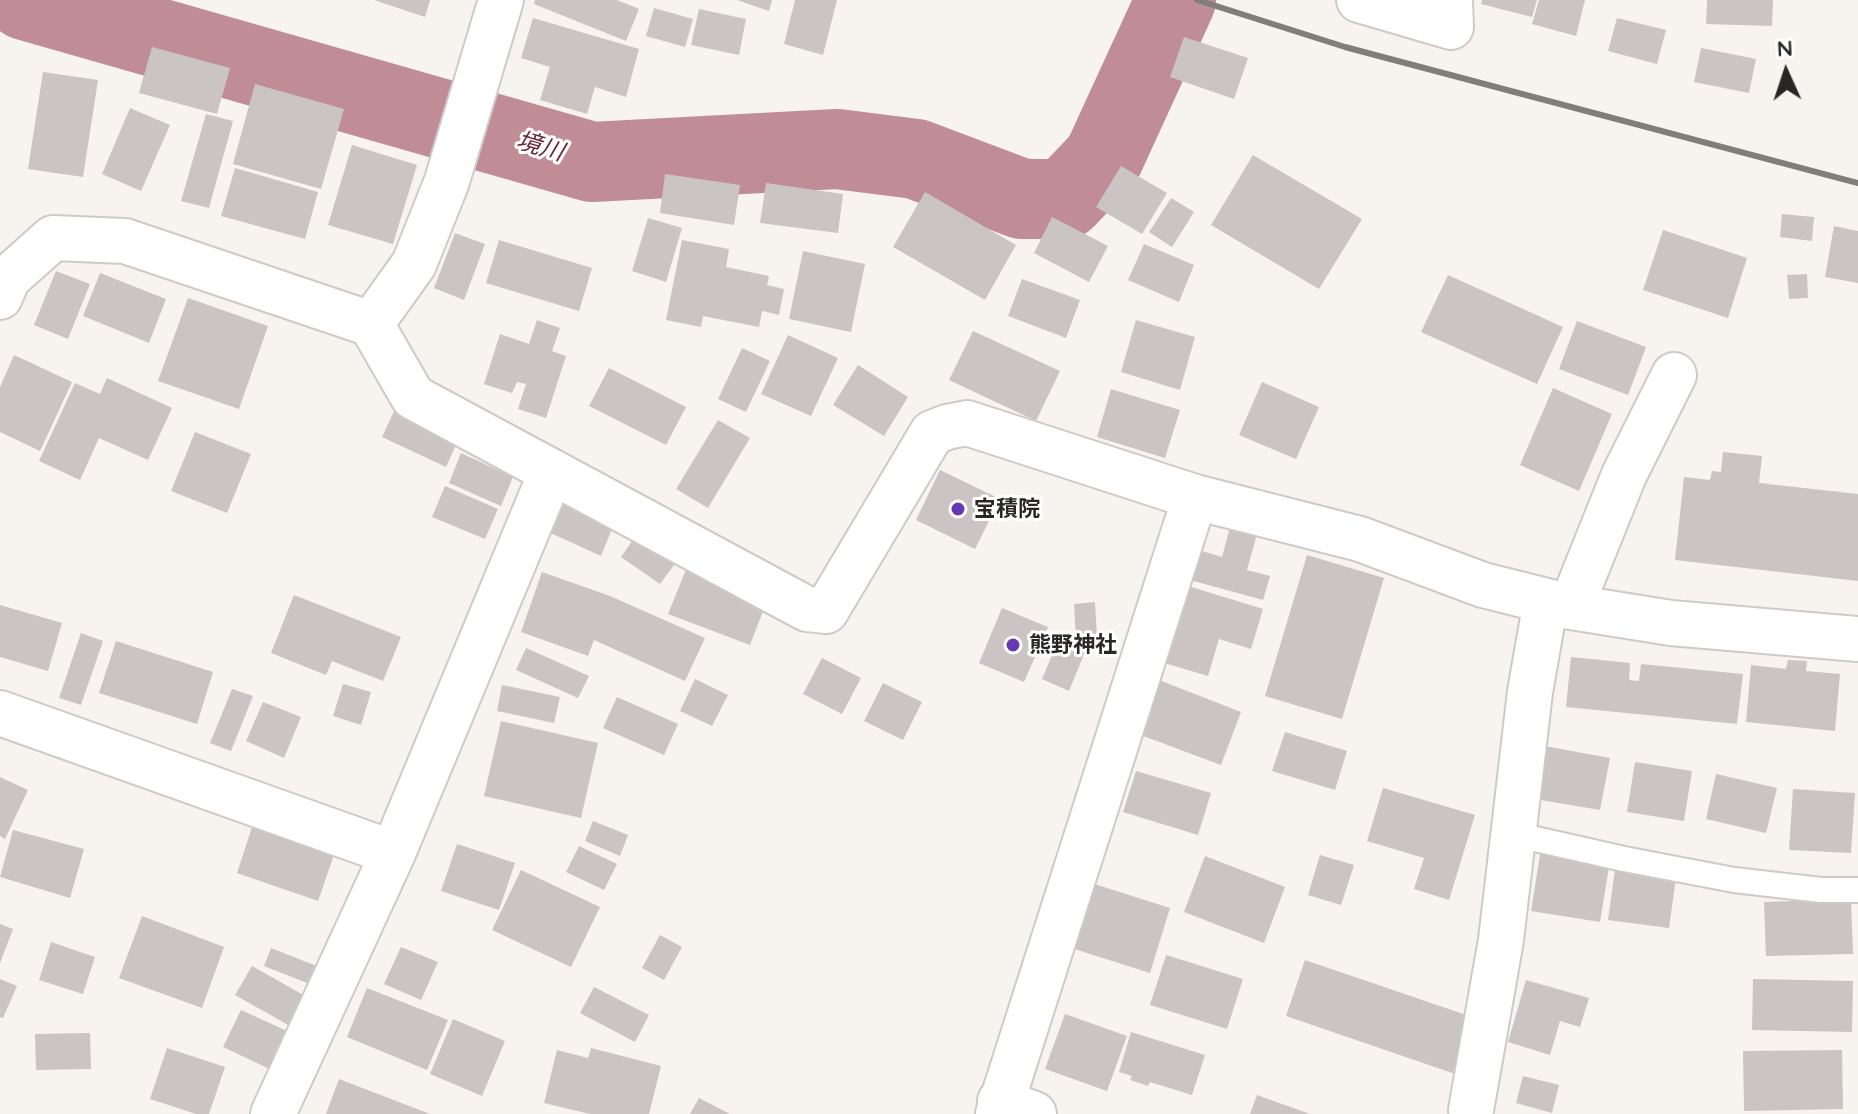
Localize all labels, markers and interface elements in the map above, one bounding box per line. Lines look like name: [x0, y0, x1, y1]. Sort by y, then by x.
north arrow: [1746, 32, 1826, 112]
text: N: [1776, 34, 1794, 62]
water label: 境川: [513, 127, 567, 167]
place label: 宝積院: [974, 496, 1040, 522]
marker: 宝積院: [949, 500, 967, 518]
place label: 熊野神社: [1029, 632, 1117, 658]
marker: 熊野神社: [1004, 636, 1022, 654]

